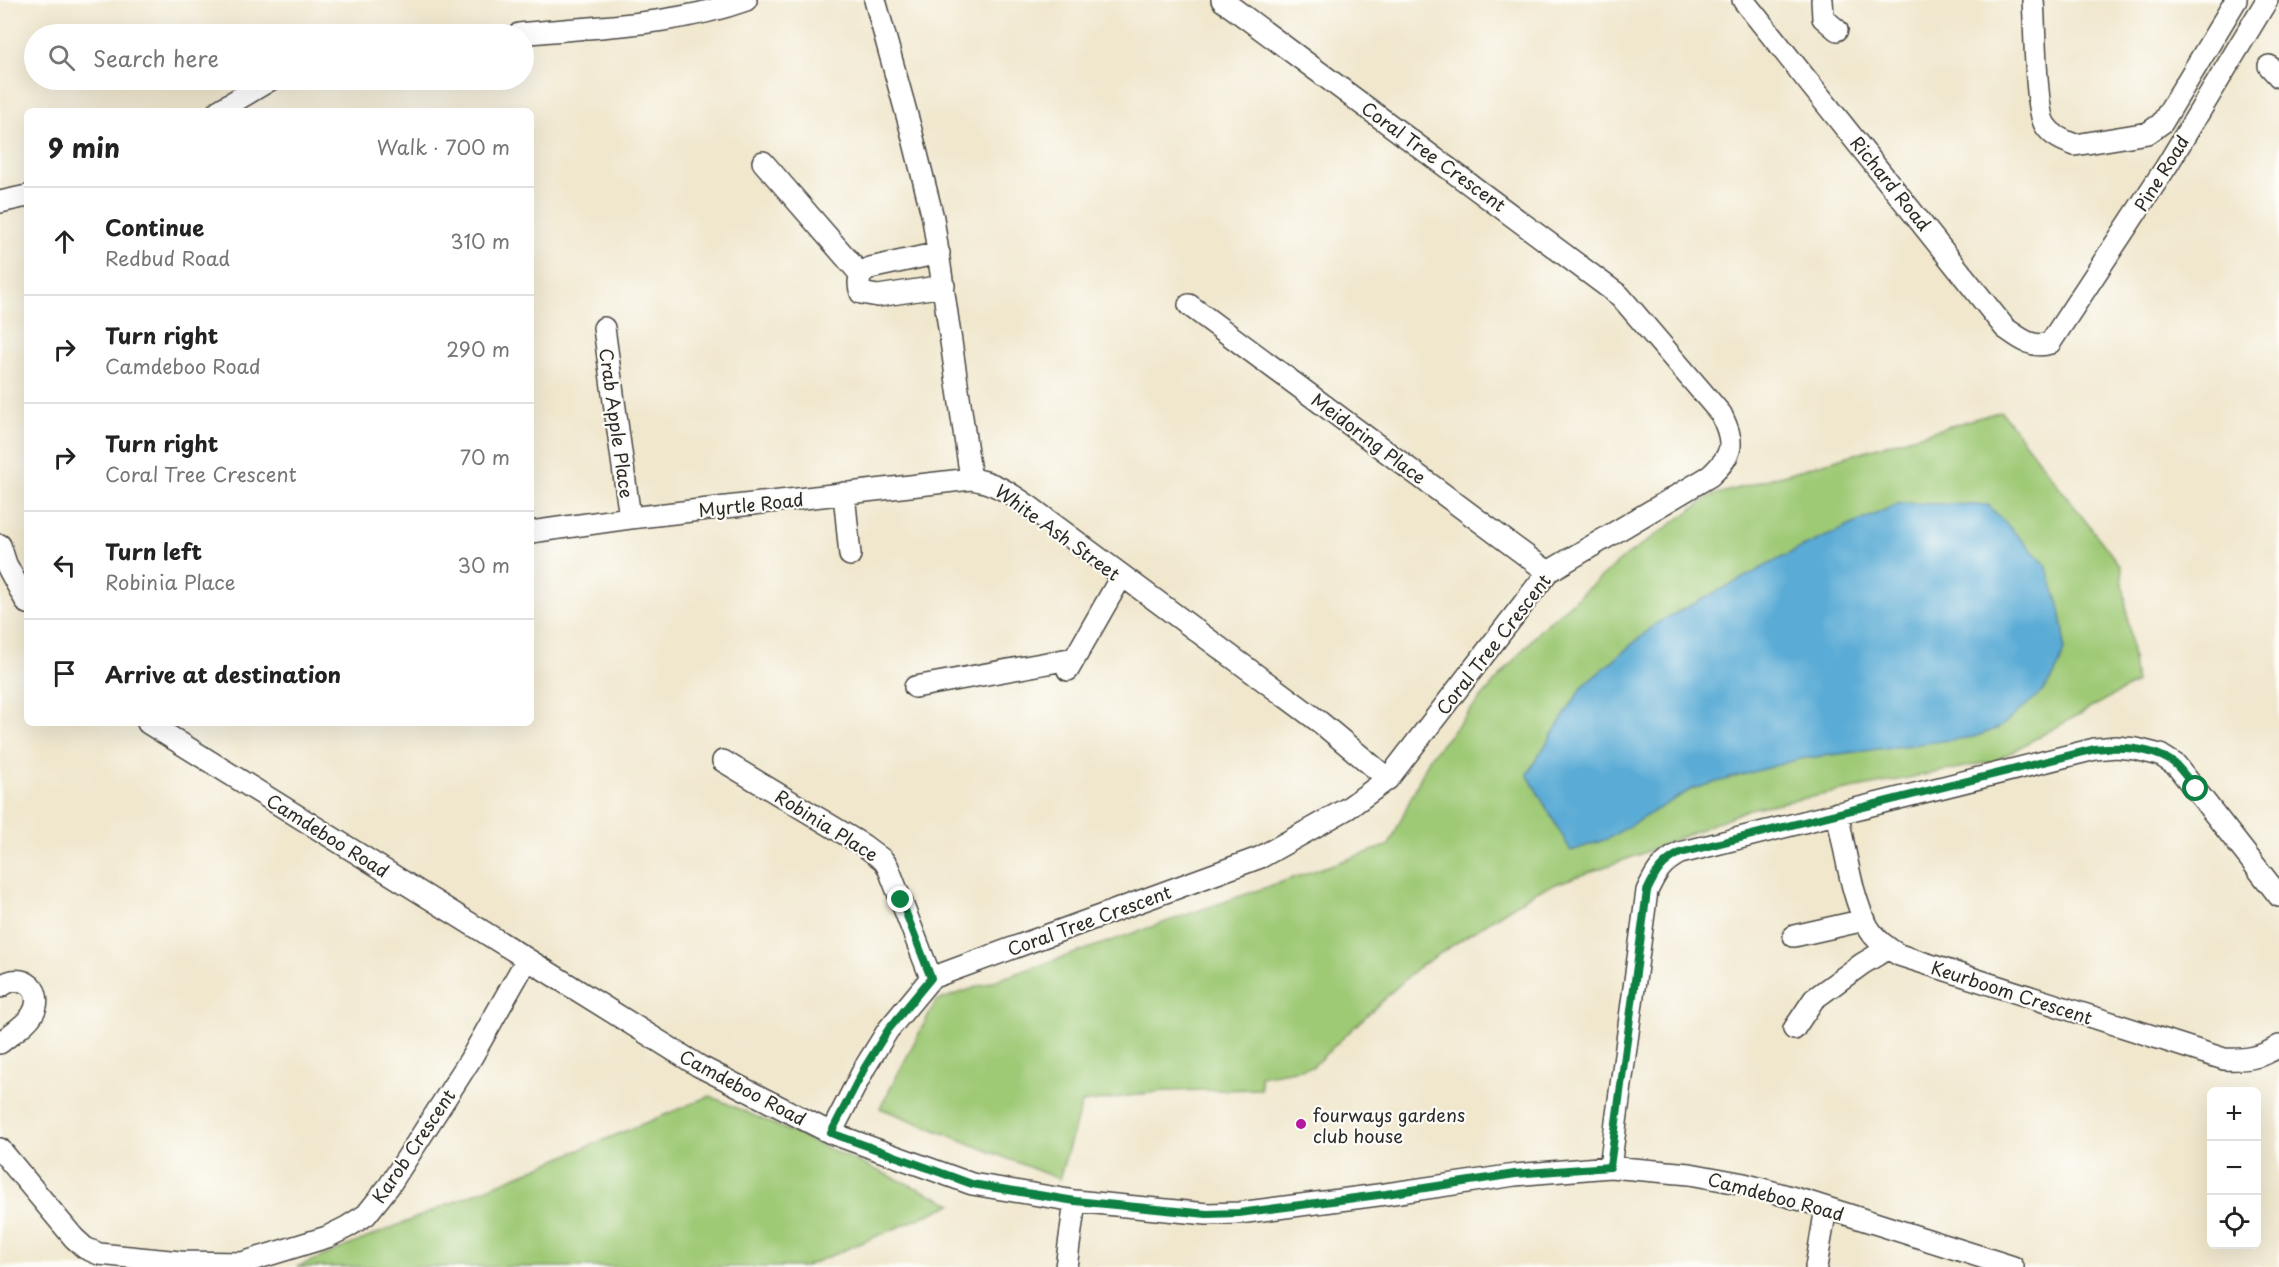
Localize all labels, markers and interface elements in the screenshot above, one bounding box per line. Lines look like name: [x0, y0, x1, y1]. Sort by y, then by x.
search box: [24, 24, 534, 90]
icon: search: [45, 41, 78, 74]
text: Search here: [93, 41, 219, 74]
street label: Coral Tree Crescent: [1356, 94, 1512, 218]
text: 9 min: [48, 128, 120, 167]
street label: Richard Road: [1844, 130, 1938, 236]
street label: Pine Road: [2127, 130, 2195, 216]
text: Walk · 700 m: [377, 132, 510, 162]
text: Continue: [105, 210, 204, 243]
icon: ahead: [48, 225, 81, 258]
text: 310 m: [450, 226, 510, 256]
text: Redbud Road: [105, 243, 230, 273]
text: Turn right: [105, 318, 218, 351]
icon: right: [48, 333, 81, 366]
text: 290 m: [446, 334, 510, 364]
street label: Crab Apple Place: [593, 346, 641, 500]
text: Camdeboo Road: [105, 351, 261, 381]
street label: Meidoring Place: [1306, 386, 1432, 490]
text: Turn right: [105, 426, 218, 459]
icon: right: [48, 441, 81, 474]
text: 70 m: [460, 442, 510, 472]
text: Coral Tree Crescent: [105, 459, 297, 489]
street label: White Ash Street: [990, 477, 1126, 587]
street label: Myrtle Road: [697, 485, 805, 523]
text: Turn left: [105, 534, 202, 567]
icon: left: [48, 549, 81, 582]
text: 30 m: [457, 550, 510, 580]
text: Robinia Place: [105, 567, 236, 597]
street label: Coral Tree Crescent: [1429, 568, 1557, 720]
icon: arrive: [48, 657, 81, 690]
text: Arrive at destination: [105, 657, 341, 690]
route start: [2182, 775, 2208, 801]
street label: Robinia Place: [770, 782, 884, 868]
street label: Camdeboo Road: [261, 786, 395, 884]
street label: Coral Tree Crescent: [1003, 878, 1175, 962]
route end: [887, 886, 913, 912]
street label: Keurboom Crescent: [1928, 953, 2096, 1031]
street label: Camdeboo Road: [675, 1042, 811, 1132]
street label: Karob Crescent: [365, 1084, 461, 1208]
map controls: [2207, 1087, 2261, 1249]
button: +: [2207, 1087, 2261, 1141]
place label: fourways gardens club house: [1313, 1101, 1465, 1149]
marker: fourways gardens club house: [1294, 1117, 1308, 1131]
button: −: [2207, 1141, 2261, 1195]
street label: Camdeboo Road: [1705, 1165, 1847, 1227]
button: locate: [2207, 1195, 2261, 1249]

